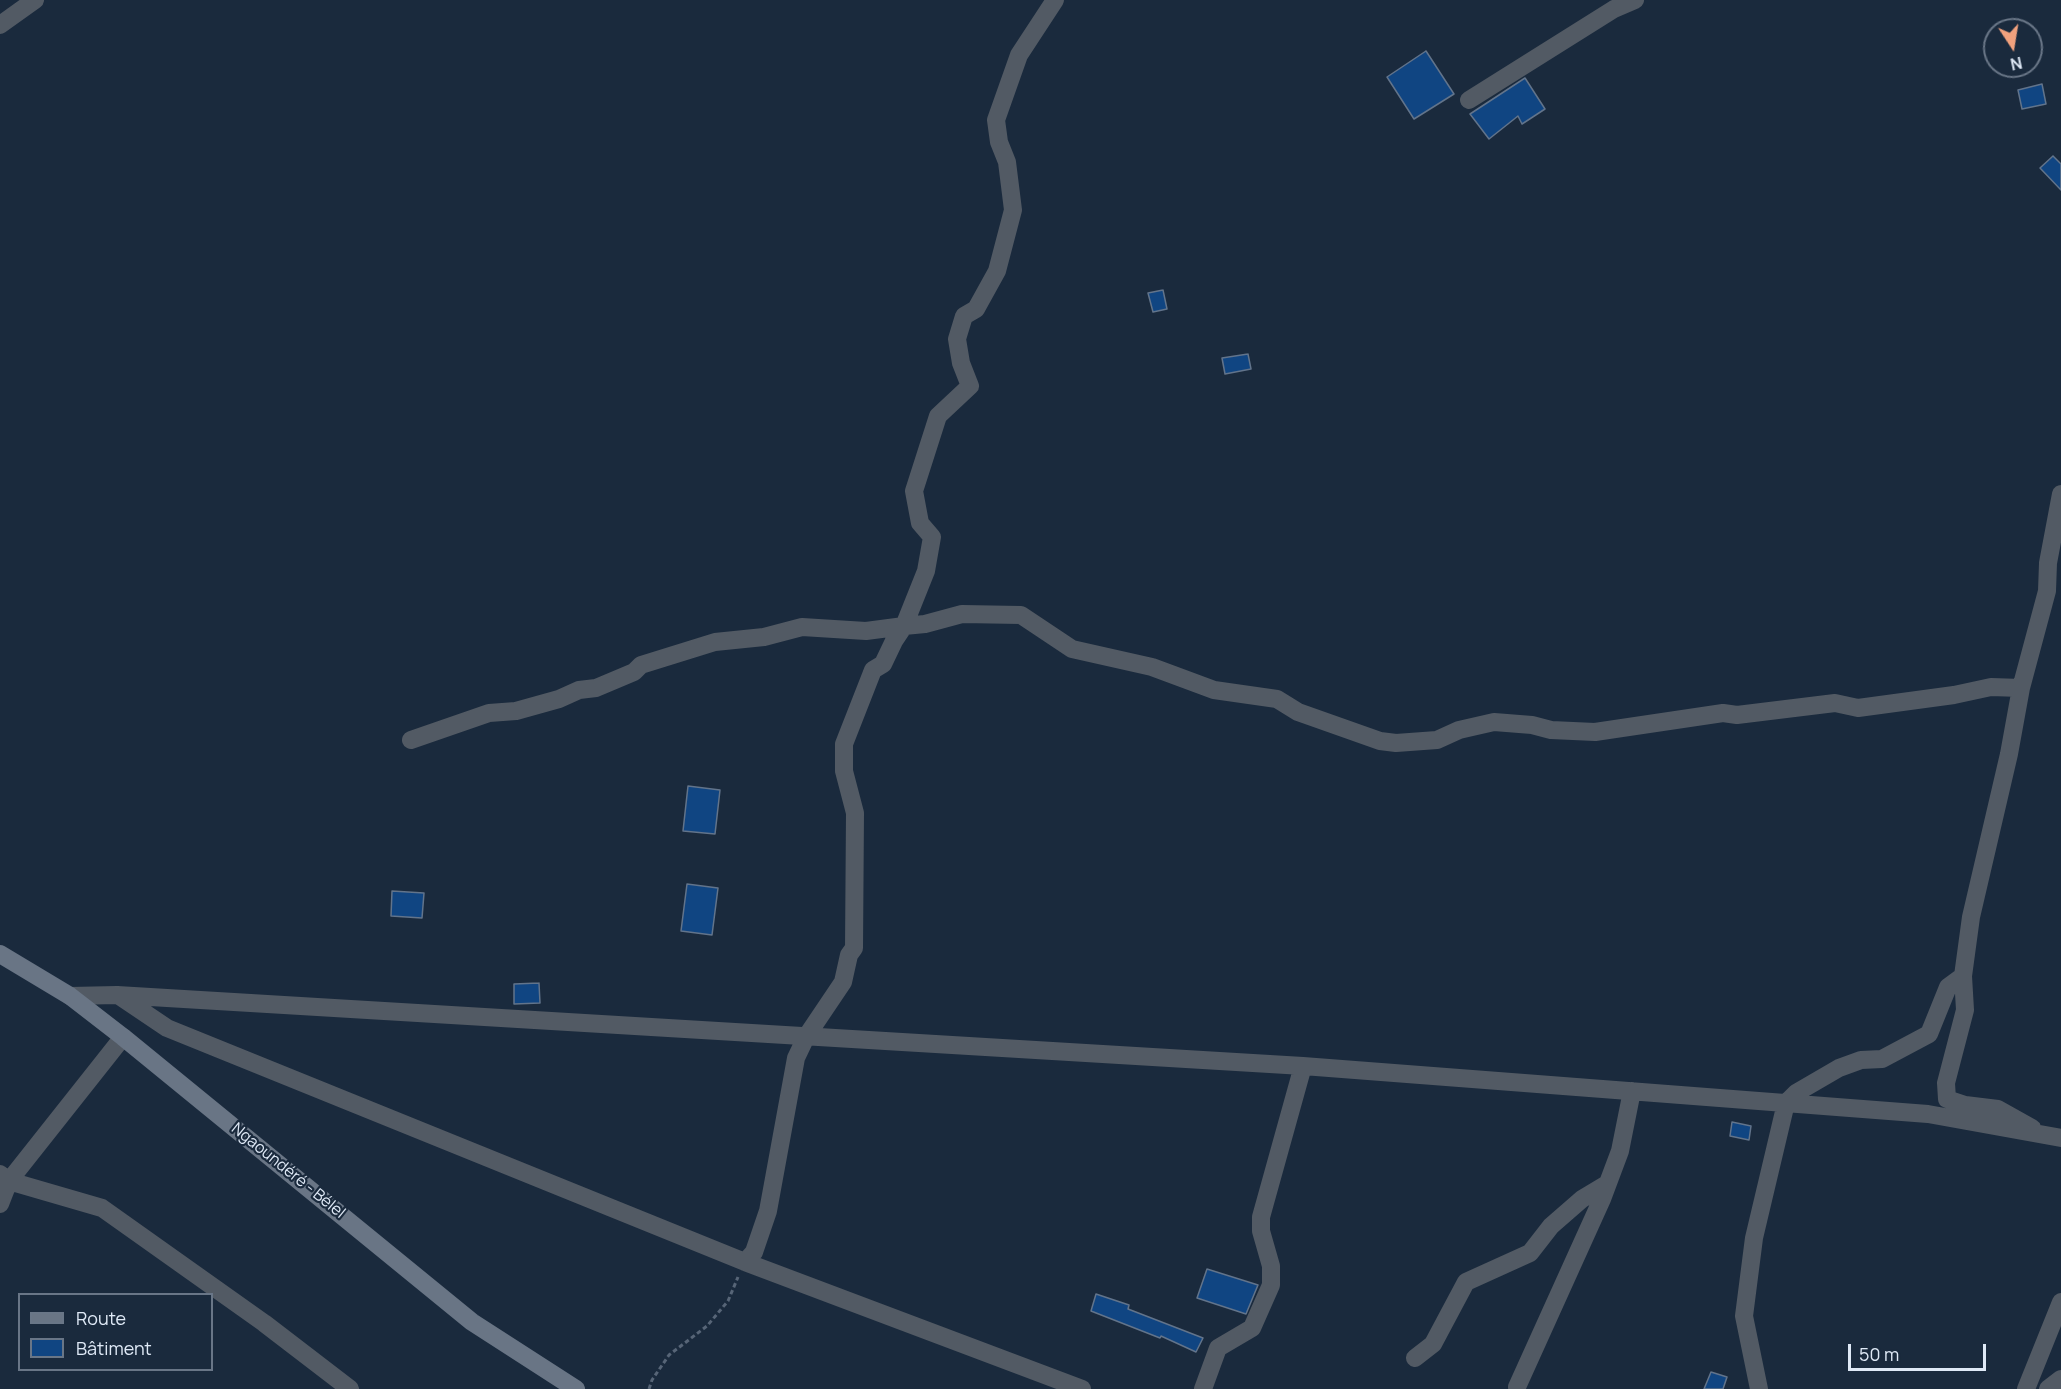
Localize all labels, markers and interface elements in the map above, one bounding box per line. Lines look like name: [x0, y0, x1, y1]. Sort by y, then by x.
north arrow: [1983, 18, 2043, 78]
text: N: [2008, 52, 2024, 76]
street label: Ngaoundéré - Bélel: [227, 1119, 349, 1223]
legend: [18, 1293, 213, 1371]
text: Route: [76, 1306, 126, 1330]
scale bar: [1851, 1332, 1989, 1370]
text: Bâtiment: [76, 1336, 152, 1360]
text: 50 m: [1859, 1342, 1899, 1366]

